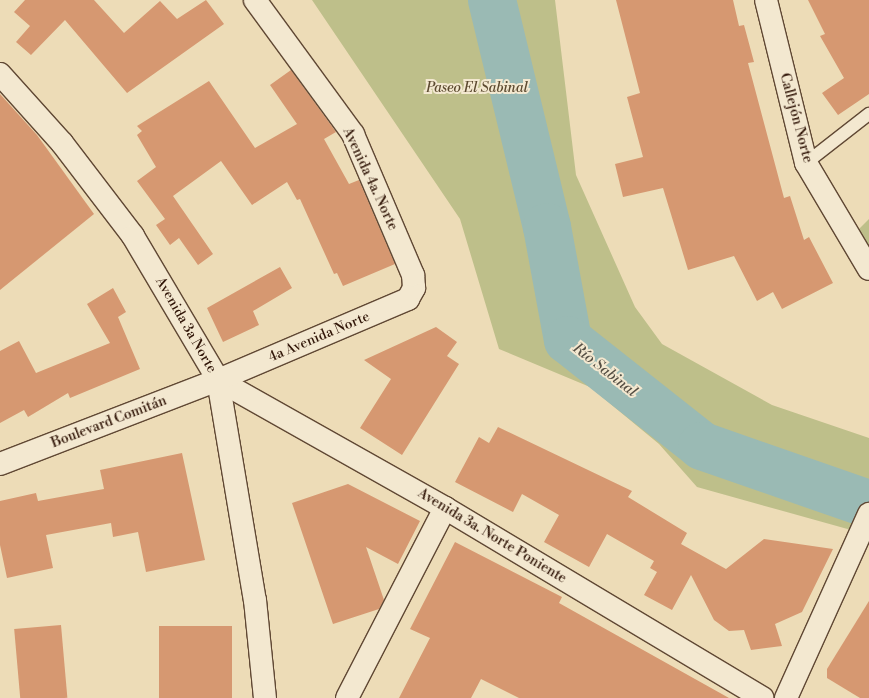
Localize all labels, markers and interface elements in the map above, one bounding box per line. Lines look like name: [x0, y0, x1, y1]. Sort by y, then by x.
street label: Callejón Norte: [776, 71, 816, 165]
park label: Paseo El Sabinal: [426, 80, 528, 96]
street label: Avenida 4a. Norte: [339, 125, 401, 233]
street label: Avenida 3a Norte: [152, 274, 220, 376]
street label: 4a Avenida Norte: [266, 308, 372, 366]
water label: Río Sabinal: [569, 339, 641, 401]
street label: Boulevard Comitán: [49, 392, 169, 452]
street label: Avenida 3a. Norte Poniente: [415, 485, 569, 587]

